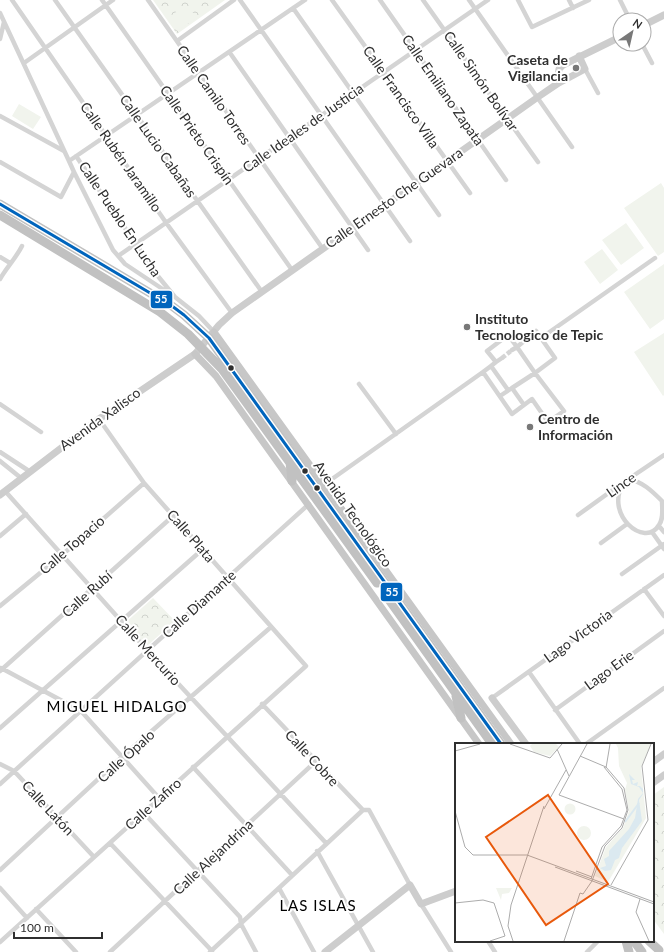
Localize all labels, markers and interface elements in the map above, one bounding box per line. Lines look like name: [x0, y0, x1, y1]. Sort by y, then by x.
north arrow: [612, 12, 652, 52]
text: N: [631, 16, 645, 31]
street label: Calle Simón Bolívar: [441, 27, 522, 134]
street label: Calle Emiliano Zapata: [399, 31, 488, 149]
street label: Calle Camilo Torres: [174, 42, 255, 148]
street label: Calle Francisco Villa: [360, 42, 443, 151]
place label: Caseta de Vigilancia: [507, 51, 569, 84]
marker: Caseta de Vigilancia: [571, 63, 581, 73]
street label: Calle Ideales de Justicia: [239, 79, 367, 176]
street label: Calle Prieto Crispín: [157, 82, 238, 188]
street label: Calle Lucio Cabañas: [116, 91, 200, 201]
street label: Calle Rubén Jaramillo: [77, 98, 166, 215]
street label: Calle Ernesto Che Guevara: [322, 144, 466, 252]
street label: Calle Pueblo En Lucha: [75, 158, 165, 280]
line badge: 55: [150, 290, 173, 309]
text: 55: [155, 292, 167, 305]
place label: Instituto Tecnologico de Tepic: [475, 310, 603, 343]
marker: Instituto Tecnologico de Tepic: [462, 322, 472, 332]
unlabelled marker: [226, 363, 236, 373]
street label: Avenida Xalisco: [56, 383, 144, 454]
place label: Centro de Información: [538, 410, 613, 443]
marker: Centro de Información: [525, 422, 535, 432]
street label: Avenida Tecnológico: [311, 458, 396, 570]
unlabelled marker: [300, 466, 310, 476]
street label: Lince: [603, 468, 639, 501]
unlabelled marker: [312, 483, 322, 493]
street label: Calle Plata: [164, 506, 219, 566]
street label: Calle Topacio: [36, 512, 108, 578]
street label: Calle Rubí: [58, 566, 116, 620]
street label: Calle Diamante: [158, 566, 239, 641]
line badge: 55: [380, 582, 403, 602]
text: 55: [386, 585, 398, 598]
street label: Lago Victoria: [540, 605, 615, 666]
street label: Calle Mercurio: [112, 611, 185, 689]
street label: Lago Erie: [581, 646, 637, 693]
district label: MIGUEL HIDALGO: [47, 697, 187, 715]
street label: Calle Ópalo: [94, 726, 158, 786]
street label: Calle Cobre: [282, 726, 343, 789]
inset map: [455, 743, 654, 942]
street label: Calle Zafiro: [121, 774, 184, 833]
street label: Calle Latón: [19, 777, 78, 839]
street label: Calle Alejandrina: [169, 815, 256, 898]
district label: LAS ISLAS: [279, 896, 357, 914]
scale bar: [14, 914, 102, 940]
text: 100 m: [20, 920, 54, 935]

